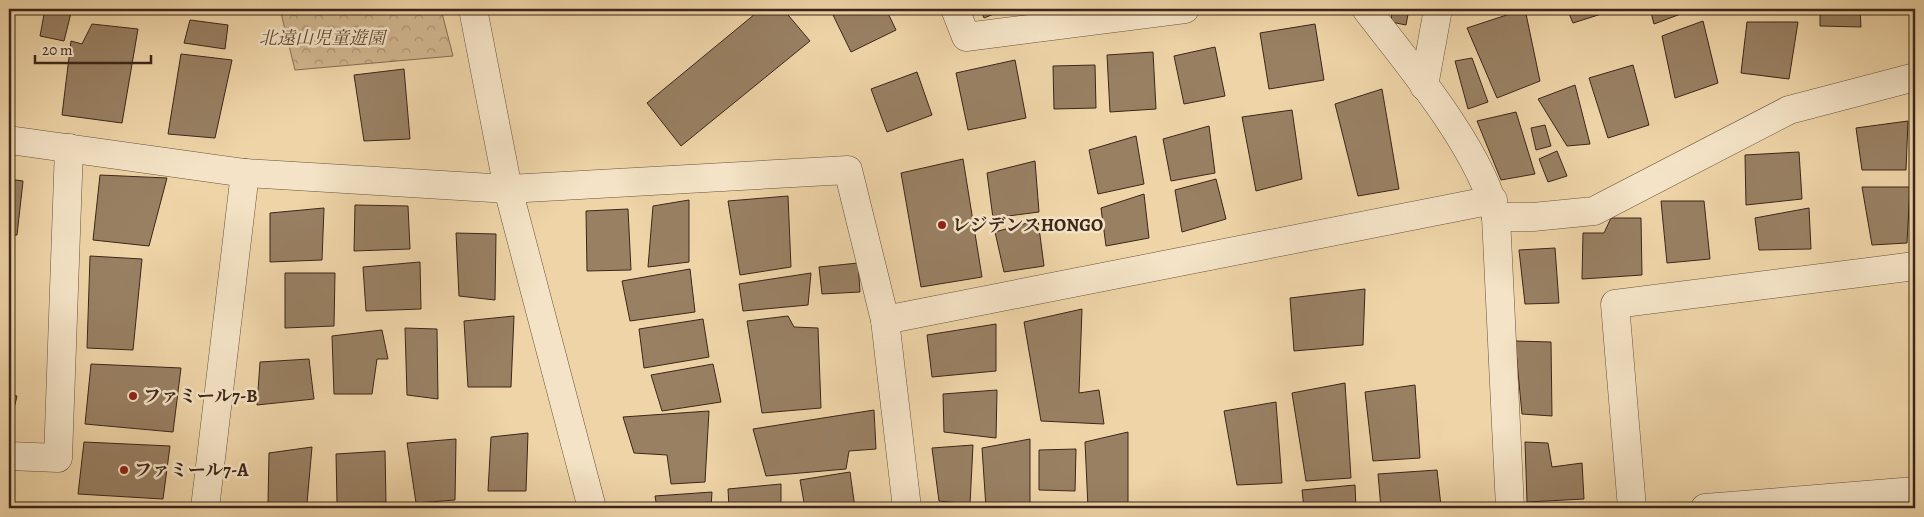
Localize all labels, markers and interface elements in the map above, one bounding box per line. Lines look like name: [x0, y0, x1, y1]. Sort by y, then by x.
park label: 北遠山児童遊園: [259, 26, 388, 50]
scale bar: [35, 32, 151, 64]
text: 20 m: [42, 40, 73, 60]
place label: レジデンスHONGO: [952, 213, 1103, 237]
marker: レジデンスHONGO: [936, 219, 948, 231]
place label: ファミール7-B: [143, 384, 258, 408]
marker: ファミール7-B: [127, 390, 139, 402]
place label: ファミール7-A: [134, 458, 249, 482]
marker: ファミール7-A: [118, 464, 130, 476]

